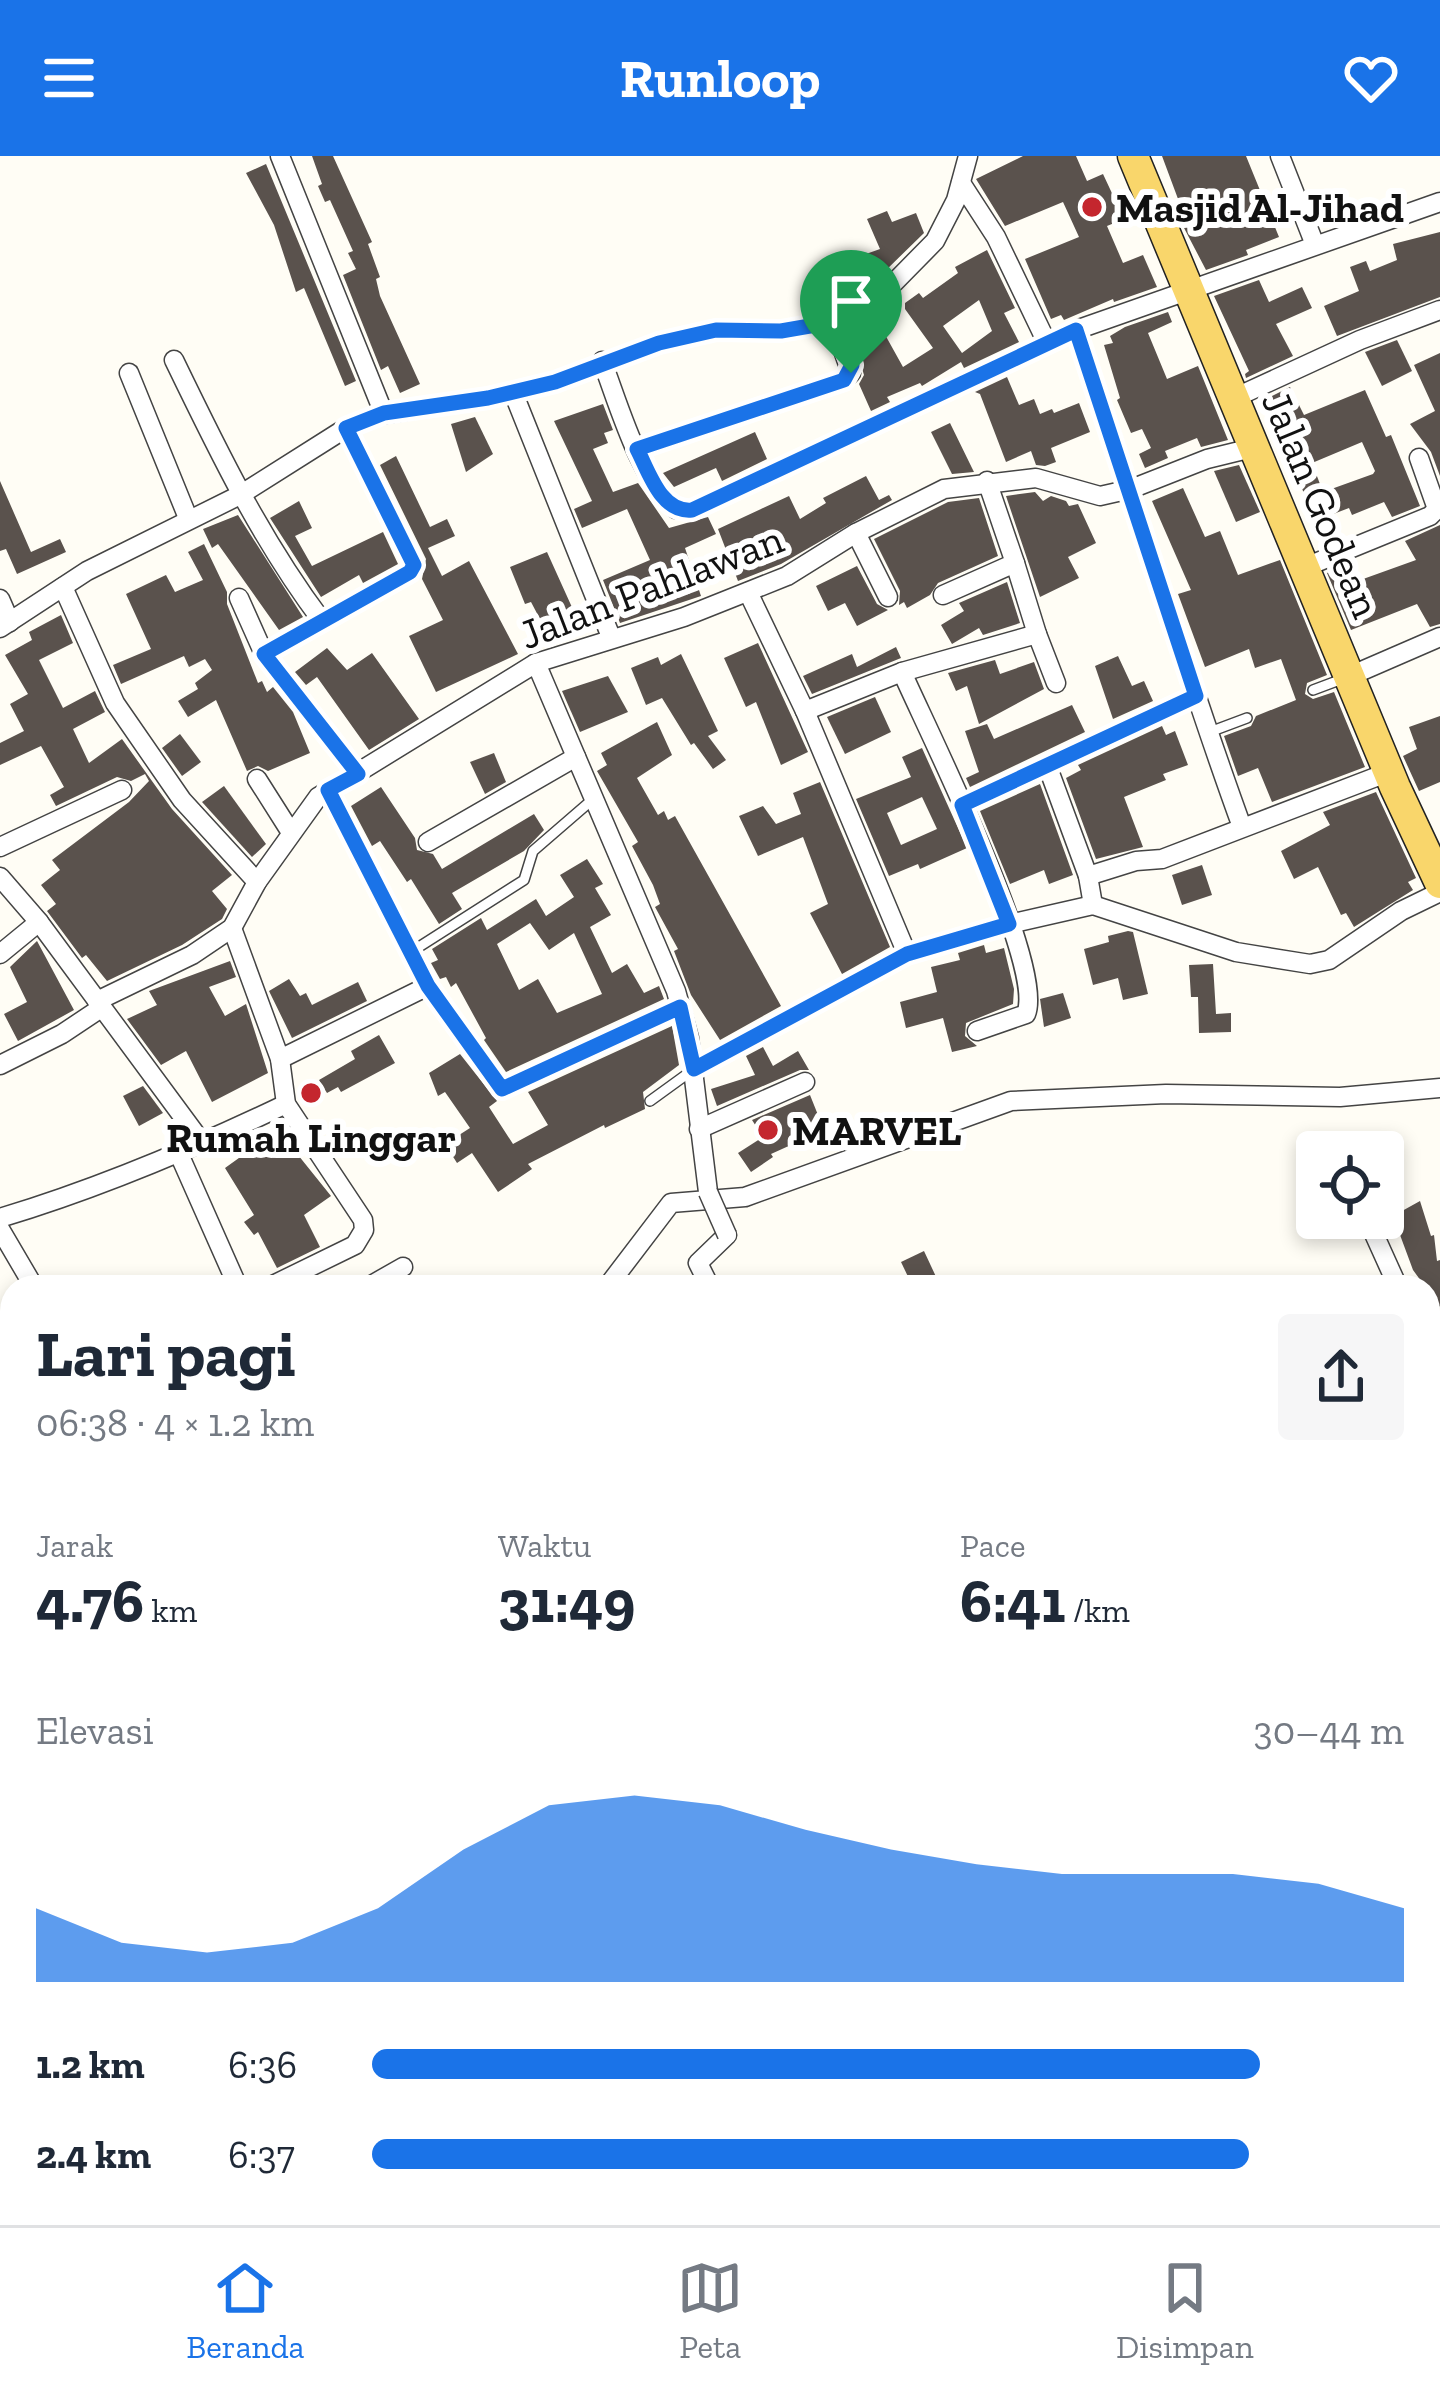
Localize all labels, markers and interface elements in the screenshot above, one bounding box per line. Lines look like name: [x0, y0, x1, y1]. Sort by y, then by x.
icon: menu: [36, 45, 102, 111]
icon: heart: [1338, 45, 1404, 111]
text: Runloop: [620, 46, 820, 111]
place label: Masjid Al-Jihad: [1116, 182, 1404, 233]
marker: Masjid Al-Jihad: [1079, 194, 1105, 220]
pin: [800, 250, 902, 373]
icon: arrive: [818, 268, 884, 334]
street label: Jalan Godean: [1251, 383, 1392, 625]
street label: Jalan Pahlawan: [512, 513, 790, 660]
marker: Rumah Linggar: [298, 1080, 324, 1106]
place label: MARVEL: [792, 1105, 961, 1156]
place label: Rumah Linggar: [166, 1112, 456, 1163]
marker: MARVEL: [755, 1117, 781, 1143]
map controls: [1296, 1131, 1404, 1239]
button: locate: [1296, 1131, 1404, 1239]
text: Lari pagi: [36, 1314, 296, 1393]
button: share: [1278, 1314, 1404, 1440]
text: 06:38 · 4 × 1.2 km: [36, 1399, 314, 1446]
text: Jarak: [36, 1526, 113, 1565]
text: Waktu: [498, 1526, 591, 1565]
text: Pace: [960, 1526, 1025, 1565]
text: 4.76: [36, 1565, 144, 1637]
text: 31:49: [498, 1565, 635, 1637]
text: 6:41: [960, 1565, 1065, 1637]
text: km: [144, 1591, 197, 1630]
text: /km: [1065, 1591, 1130, 1630]
text: Elevasi: [36, 1707, 154, 1754]
text: 30–44 m: [1254, 1707, 1404, 1754]
text: 1.2 km: [36, 2041, 145, 2088]
text: 6:36: [228, 2041, 297, 2088]
text: 2.4 km: [36, 2131, 151, 2178]
text: 6:37: [228, 2131, 295, 2178]
tab: Beranda: [186, 2255, 305, 2366]
tab: Peta: [677, 2255, 743, 2366]
tab: Disimpan: [1116, 2255, 1254, 2366]

